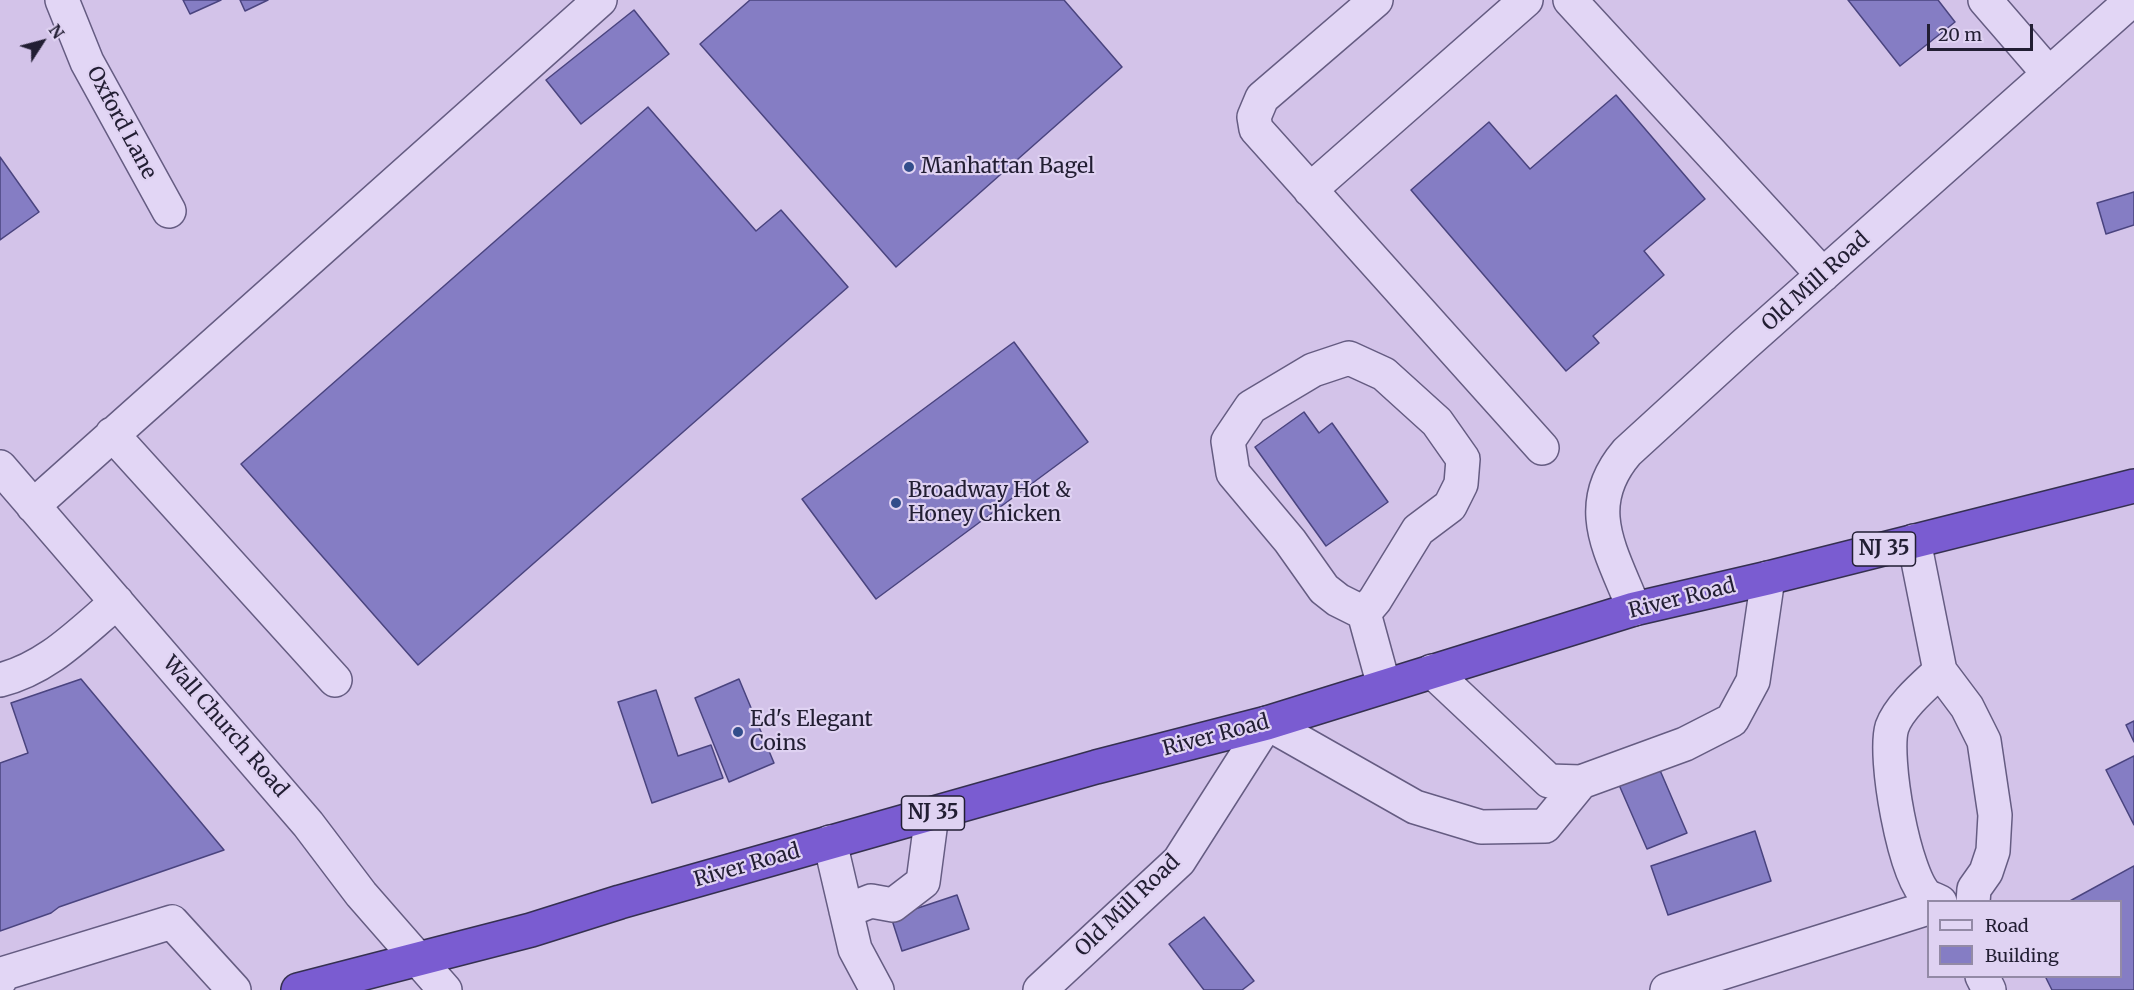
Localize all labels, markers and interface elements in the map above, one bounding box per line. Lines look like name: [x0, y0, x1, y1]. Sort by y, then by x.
north arrow: [12, 12, 72, 72]
scale bar: [1930, 12, 2036, 50]
text: N: [45, 20, 68, 42]
text: 20 m: [1938, 23, 1982, 46]
street label: Oxford Lane: [81, 62, 161, 184]
place label: Manhattan Bagel: [921, 154, 1094, 180]
marker: Manhattan Bagel: [902, 160, 916, 174]
street label: Old Mill Road: [1757, 227, 1875, 337]
place label: Broadway Hot & Honey Chicken: [908, 478, 1071, 528]
marker: Broadway Hot & Honey Chicken: [889, 496, 903, 510]
road number: NJ 35: [1852, 532, 1916, 566]
street label: River Road: [1626, 574, 1738, 624]
street label: Wall Church Road: [157, 651, 293, 803]
place label: Ed's Elegant Coins: [750, 707, 873, 757]
street label: River Road: [1160, 710, 1272, 762]
marker: Ed's Elegant Coins: [731, 725, 745, 739]
road number: NJ 35: [902, 796, 964, 830]
street label: River Road: [691, 839, 803, 893]
street label: Old Mill Road: [1070, 850, 1186, 962]
legend: [1927, 900, 2122, 978]
text: Road: [1985, 914, 2029, 937]
text: Building: [1985, 944, 2059, 967]

